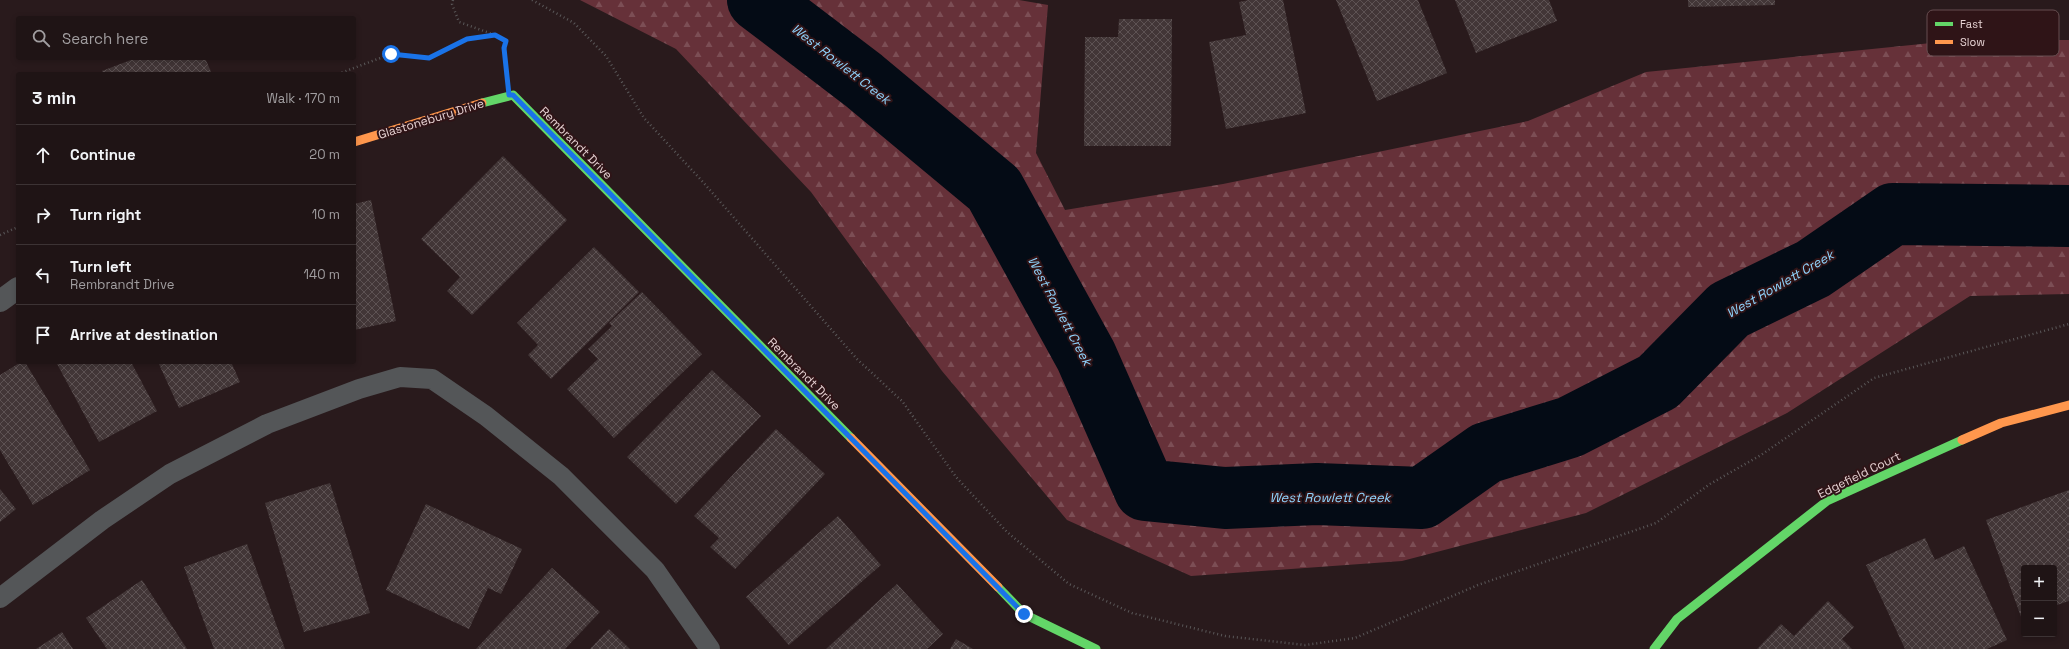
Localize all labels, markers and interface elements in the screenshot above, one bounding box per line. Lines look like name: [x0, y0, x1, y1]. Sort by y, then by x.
legend: [1927, 10, 2059, 56]
search box: [16, 16, 356, 60]
text: Fast: [1960, 17, 1983, 31]
water label: West Rowlett Creek: [788, 20, 896, 109]
icon: search: [30, 27, 52, 49]
text: Search here: [62, 29, 148, 48]
text: Slow: [1960, 35, 1985, 49]
route start: [382, 45, 400, 63]
text: 3 min: [32, 87, 76, 109]
text: Walk · 170 m: [266, 90, 340, 107]
street label: Glastonebury Drive: [376, 95, 486, 143]
street label: Rembrandt Drive: [536, 103, 616, 183]
icon: ahead: [32, 144, 54, 166]
text: Continue: [70, 145, 136, 164]
text: 20 m: [309, 146, 340, 163]
icon: right: [32, 204, 54, 226]
text: Turn right: [70, 205, 141, 224]
text: 10 m: [312, 206, 340, 223]
water label: West Rowlett Creek: [1723, 245, 1838, 322]
water label: West Rowlett Creek: [1024, 253, 1097, 370]
text: Turn left: [70, 257, 132, 276]
icon: left: [32, 264, 54, 286]
text: 140 m: [304, 266, 340, 283]
text: Rembrandt Drive: [70, 276, 174, 293]
icon: arrive: [32, 324, 54, 346]
text: Arrive at destination: [70, 325, 218, 344]
street label: Rembrandt Drive: [764, 334, 844, 414]
street label: Edgefield Court: [1815, 448, 1903, 502]
water label: West Rowlett Creek: [1269, 489, 1393, 506]
map controls: [2021, 565, 2057, 637]
button: +: [2021, 565, 2057, 601]
button: −: [2021, 601, 2057, 637]
route end: [1015, 605, 1033, 623]

